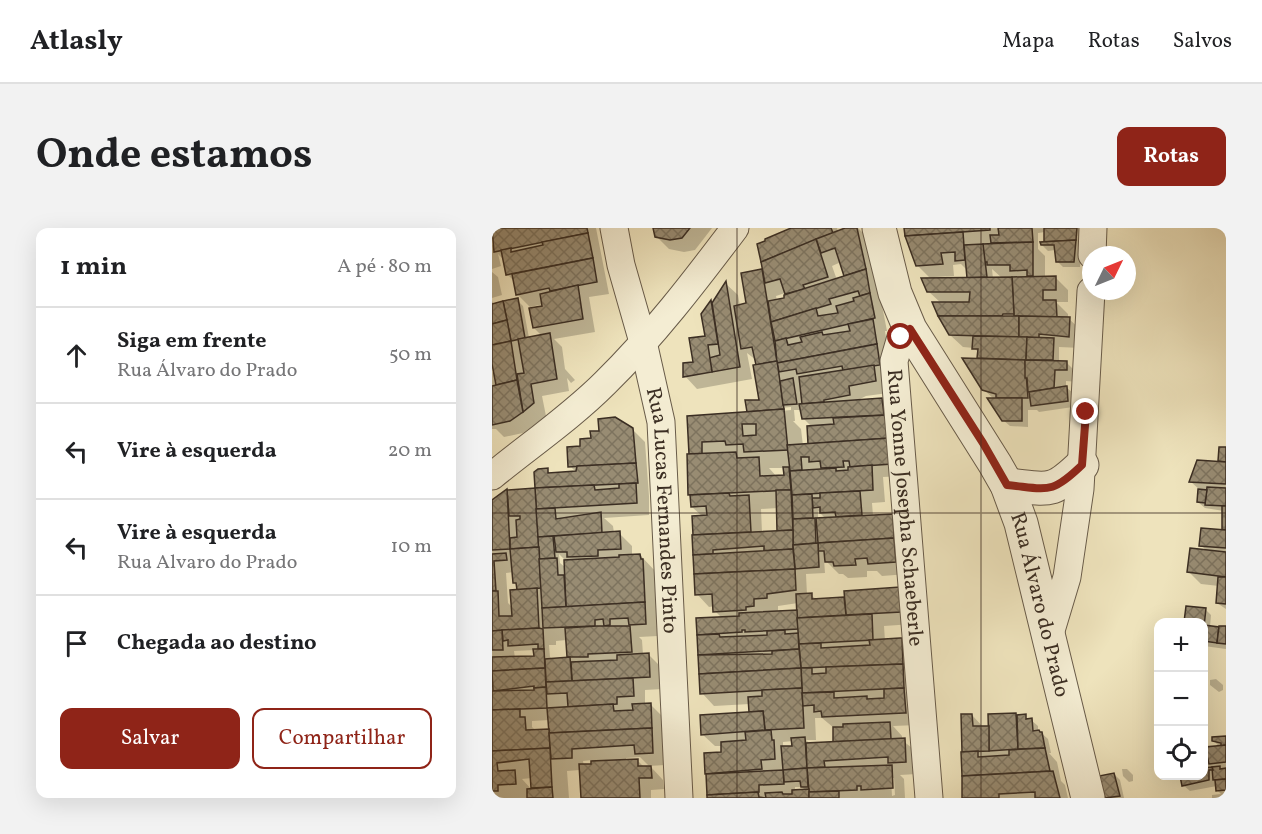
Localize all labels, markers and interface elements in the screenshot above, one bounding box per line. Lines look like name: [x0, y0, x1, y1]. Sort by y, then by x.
text: Atlasly: [30, 22, 123, 61]
text: Mapa: [1002, 27, 1055, 56]
text: Rotas: [1088, 27, 1140, 56]
text: Salvos: [1173, 27, 1232, 56]
text: Onde estamos: [36, 127, 312, 186]
button: Rotas: [1117, 127, 1226, 186]
north arrow: [1082, 246, 1136, 300]
text: 1 min: [60, 249, 127, 285]
text: A pé · 80 m: [337, 253, 432, 281]
route start: [887, 323, 913, 349]
text: Siga em frente: [117, 326, 267, 357]
icon: ahead: [60, 339, 93, 372]
text: 50 m: [389, 341, 432, 369]
text: Rua Álvaro do Prado: [117, 357, 297, 385]
street label: Rua Yonne Josepha Schaeberle: [879, 368, 930, 647]
street label: Rua Lucas Fernandes Pinto: [638, 385, 684, 634]
route end: [1072, 398, 1098, 424]
icon: left: [60, 435, 93, 468]
text: Vire à esquerda: [117, 436, 277, 467]
text: 20 m: [388, 437, 432, 465]
street label: Rua Álvaro do Prado: [1002, 508, 1076, 700]
text: Vire à esquerda: [117, 518, 277, 549]
icon: left: [60, 531, 93, 564]
text: 10 m: [391, 533, 432, 561]
text: Rua Alvaro do Prado: [117, 549, 297, 577]
map controls: [1154, 618, 1208, 780]
button: +: [1154, 618, 1208, 672]
icon: arrive: [60, 627, 93, 660]
text: Chegada ao destino: [117, 628, 317, 659]
button: −: [1154, 672, 1208, 726]
button: Salvar: [60, 708, 240, 769]
button: Compartilhar: [252, 708, 432, 769]
button: locate: [1154, 726, 1208, 780]

